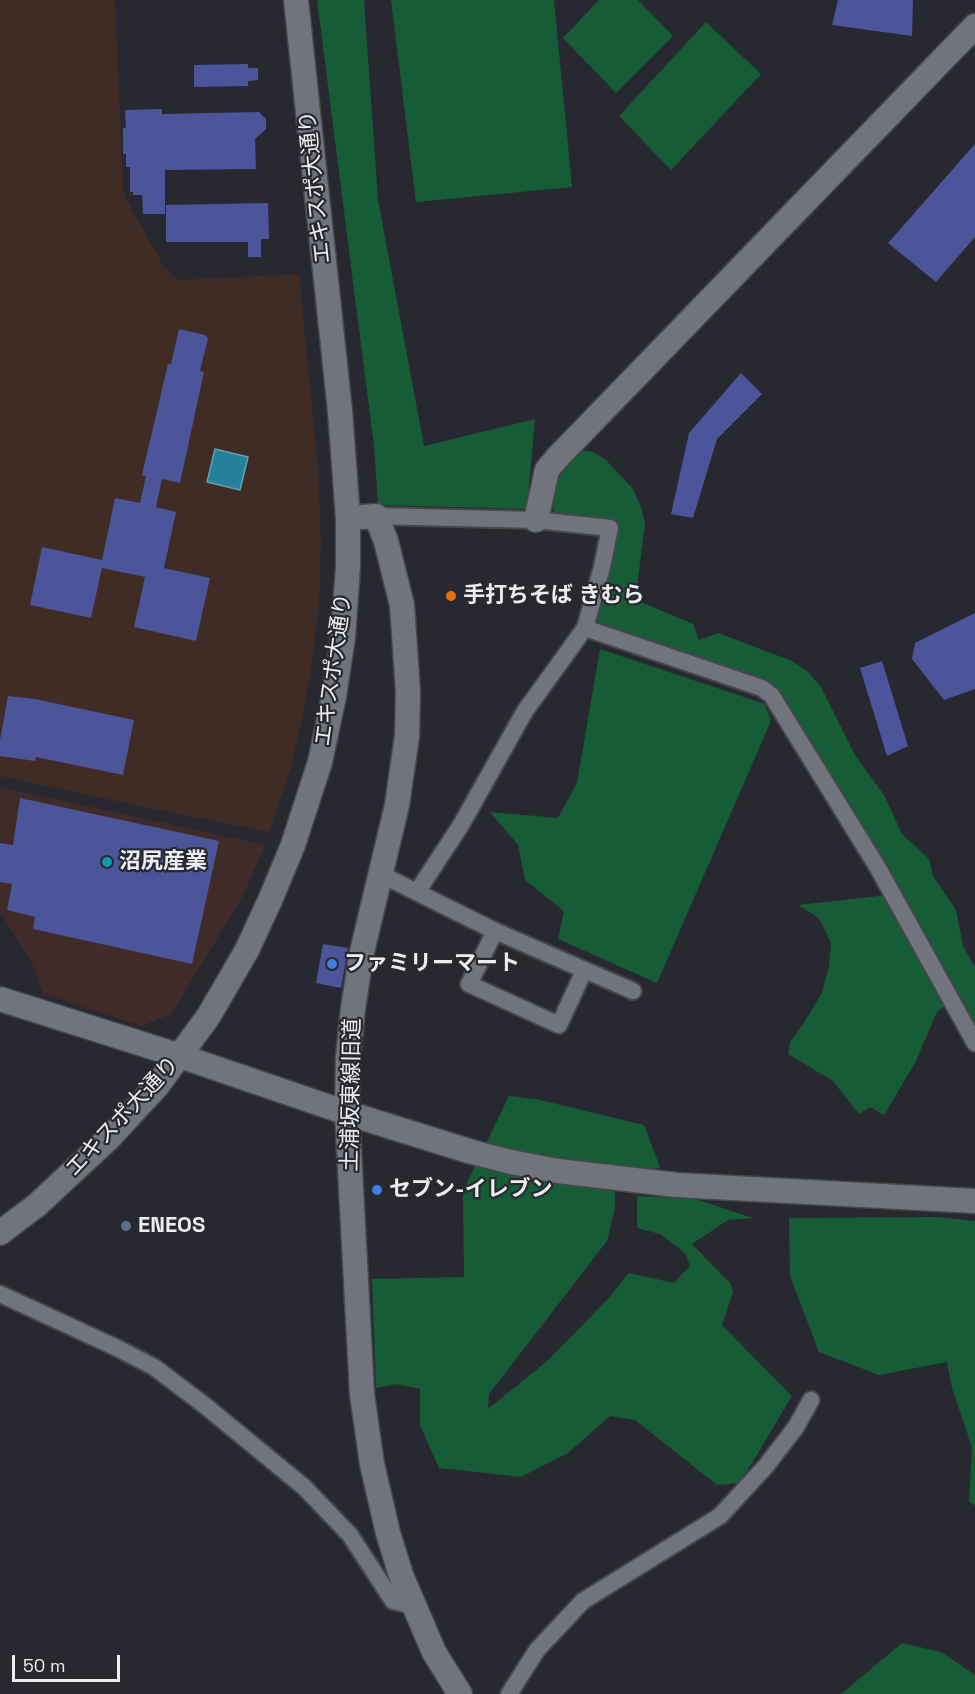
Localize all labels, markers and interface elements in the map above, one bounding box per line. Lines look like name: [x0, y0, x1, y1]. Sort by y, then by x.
street label: エキスポ大通り: [295, 109, 337, 265]
place label: 手打ちそば きむら: [463, 583, 645, 609]
marker: 手打ちそば きむら: [444, 589, 458, 603]
street label: エキスポ大通り: [310, 592, 358, 748]
place label: 沼尻産業: [119, 849, 207, 875]
marker: 沼尻産業: [100, 855, 114, 869]
place label: ファミリーマート: [344, 951, 520, 977]
marker: ファミリーマート: [325, 957, 339, 971]
street label: 土浦坂東線旧道: [337, 1018, 367, 1172]
street label: エキスポ大通り: [61, 1052, 185, 1182]
place label: セブン-イレブン: [389, 1177, 553, 1203]
marker: セブン-イレブン: [370, 1183, 384, 1197]
place label: ENEOS: [138, 1213, 205, 1239]
marker: ENEOS: [119, 1219, 133, 1233]
scale bar: [15, 1643, 123, 1681]
text: 50 m: [23, 1654, 65, 1677]

